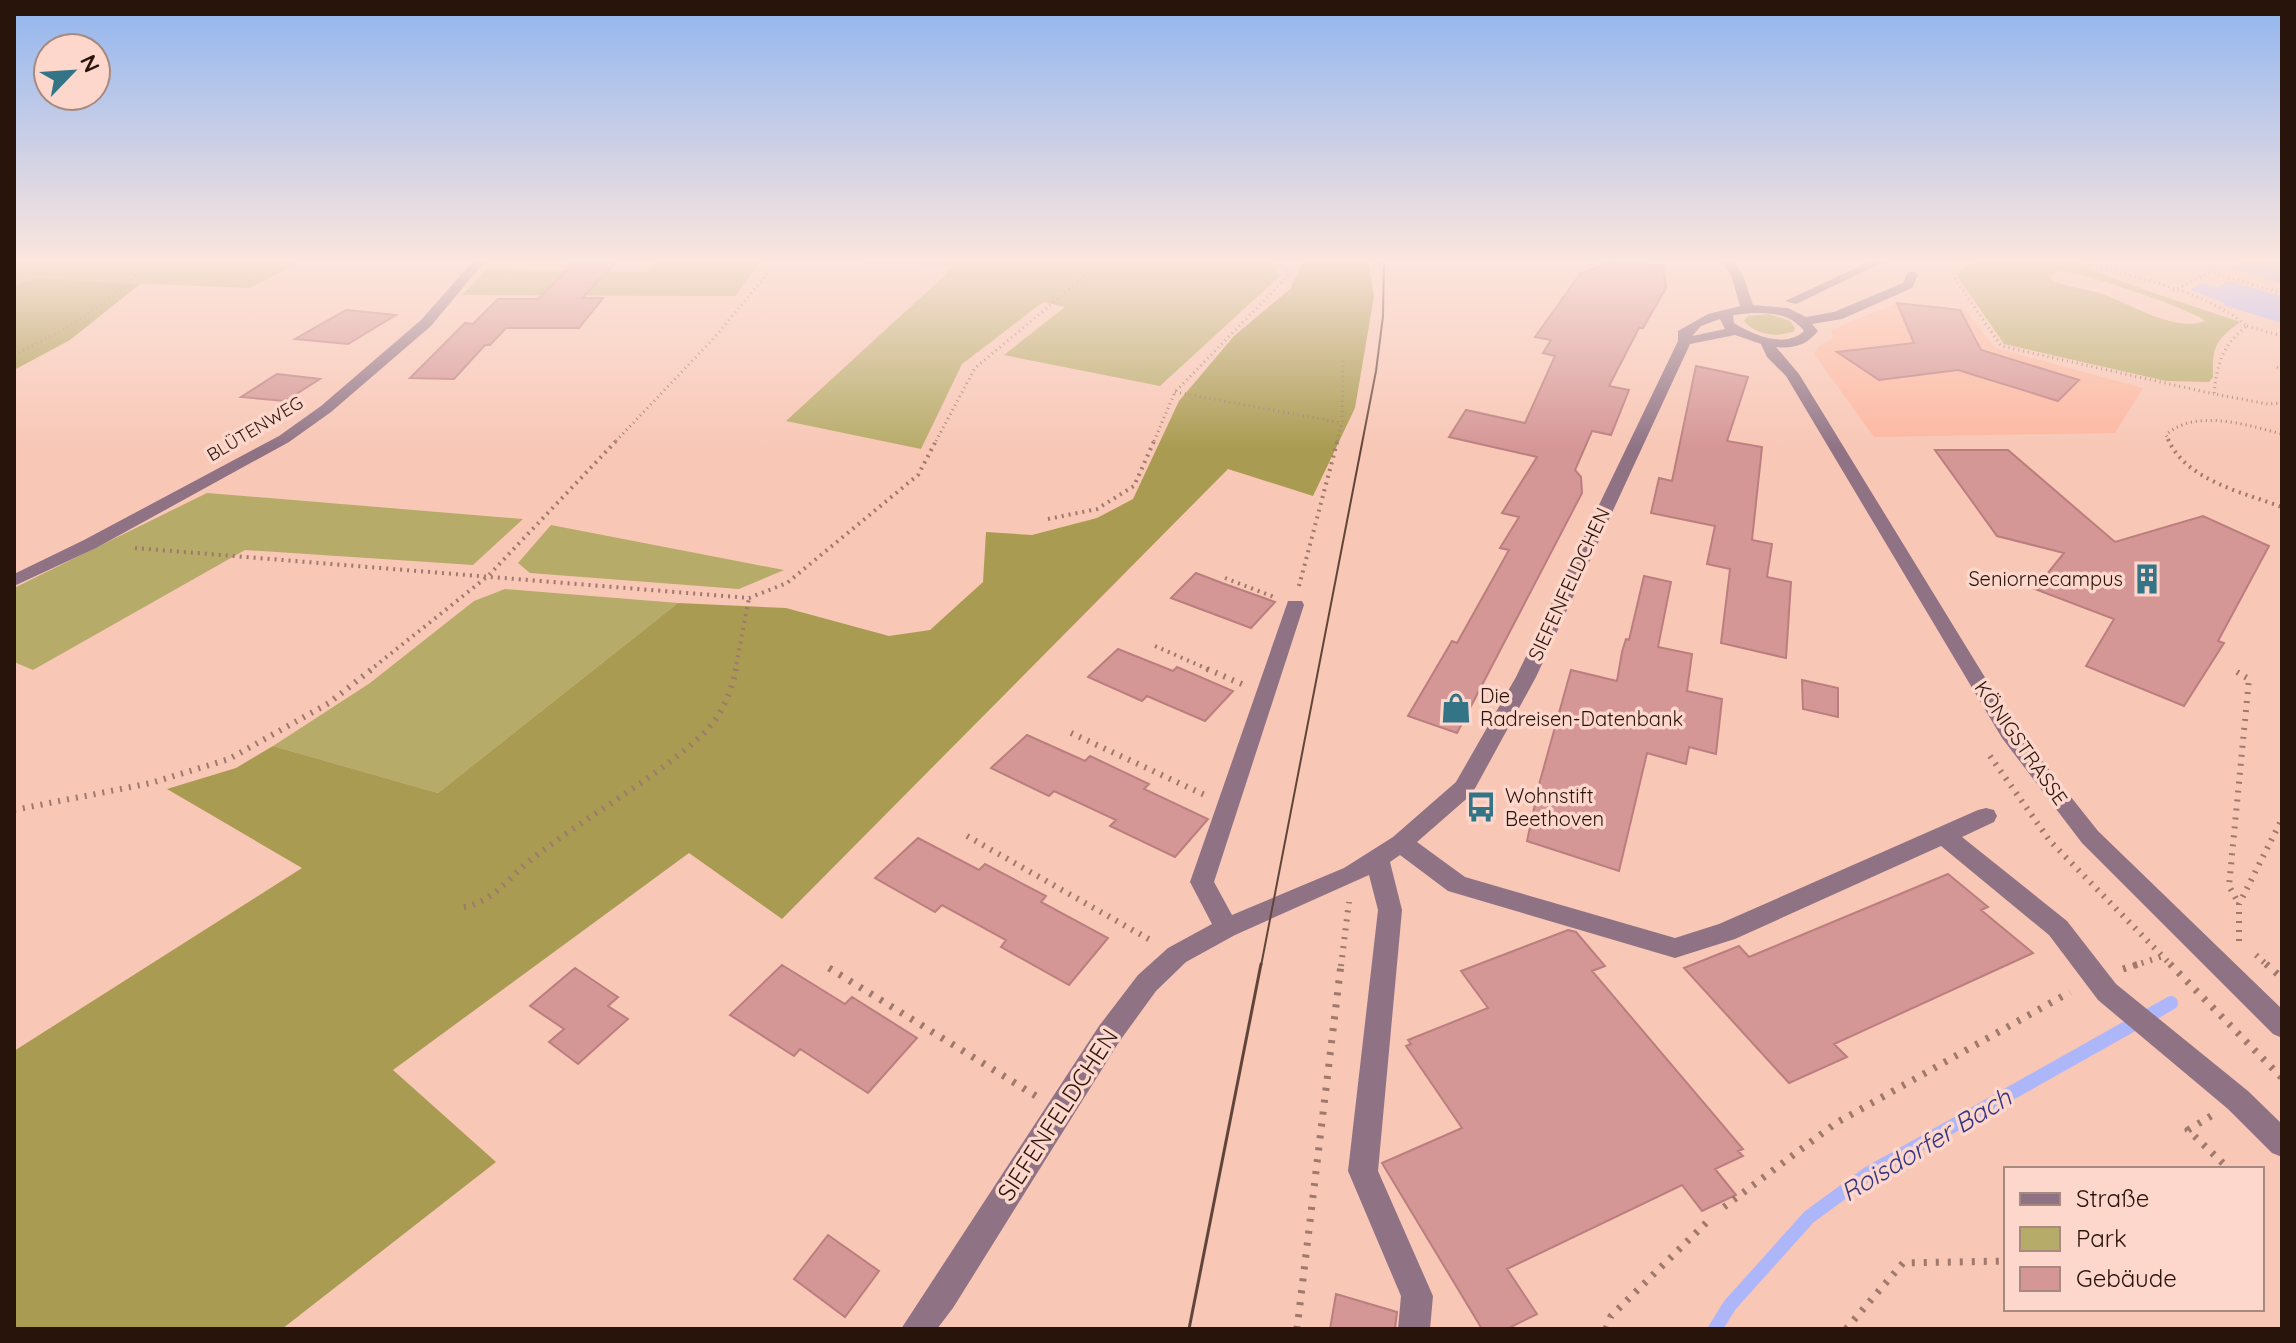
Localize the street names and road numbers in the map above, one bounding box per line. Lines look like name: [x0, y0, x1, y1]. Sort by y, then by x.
street label: BLÜTENWEG: [202, 391, 307, 466]
street label: SIEFENFELDCHEN: [1522, 503, 1615, 664]
street label: KÖNIGSTRASSE: [1969, 676, 2073, 810]
street label: SIEFENFELDCHEN: [990, 1023, 1124, 1206]

